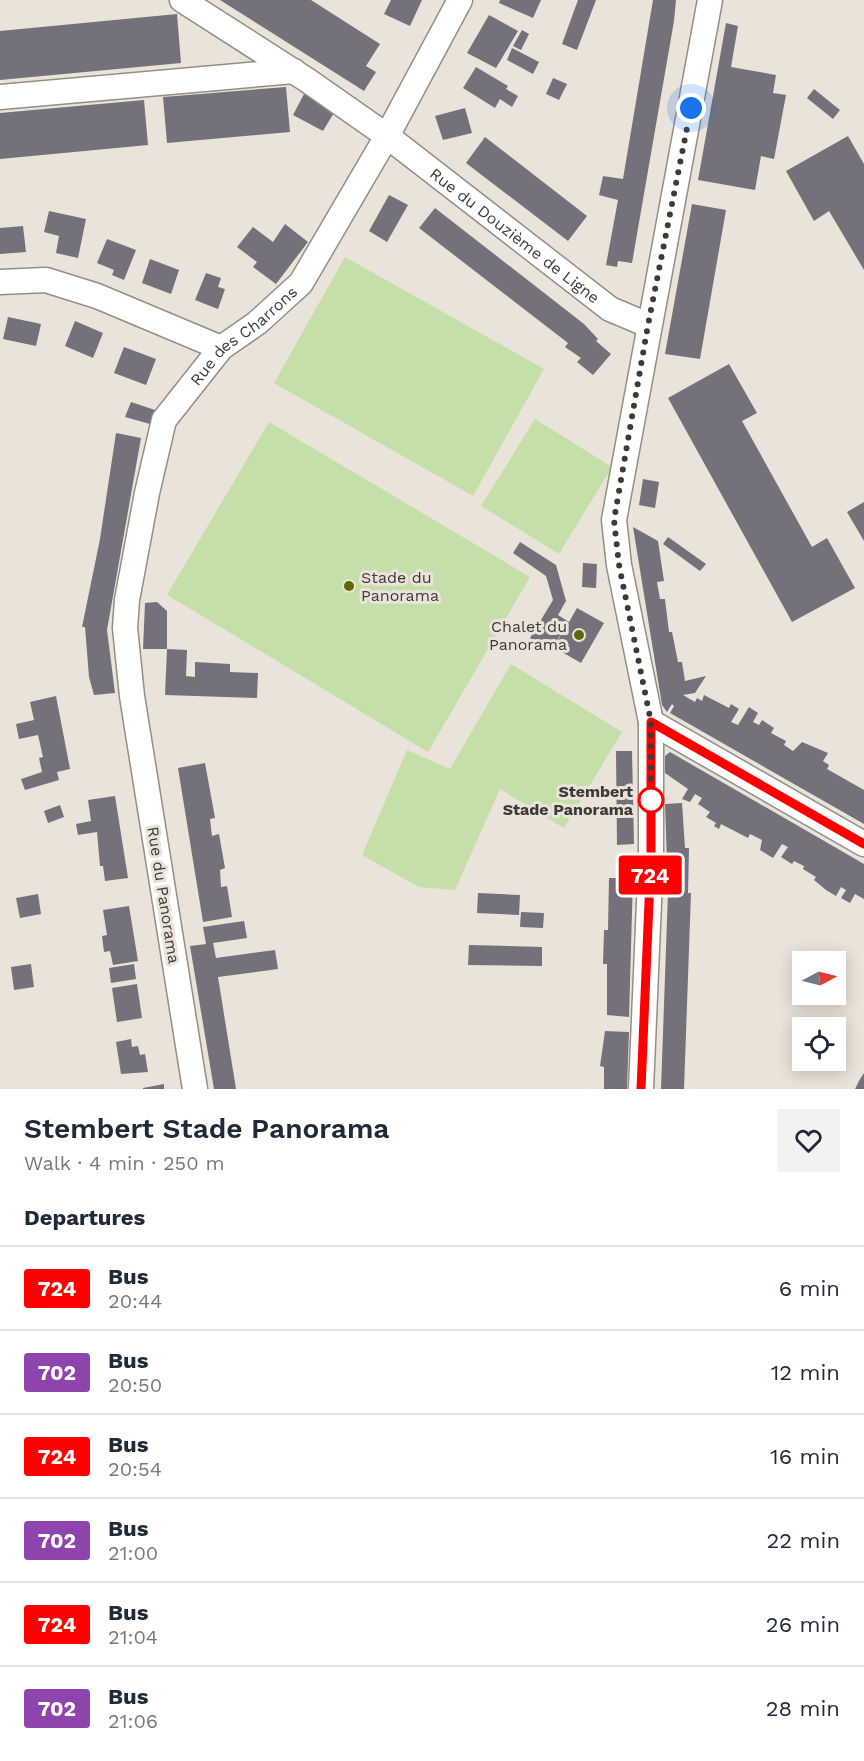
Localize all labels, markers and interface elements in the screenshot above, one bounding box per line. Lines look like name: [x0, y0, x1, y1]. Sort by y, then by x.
your location: [676, 93, 706, 123]
street label: Rue du Douzième de Ligne: [426, 164, 603, 307]
street label: Rue des Charrons: [186, 282, 301, 389]
place label: Stade du Panorama: [361, 568, 439, 605]
marker: Stade du Panorama: [342, 579, 356, 593]
place label: Chalet du Panorama: [489, 617, 567, 654]
marker: Chalet du Panorama: [572, 628, 586, 642]
place label: Stembert Stade Panorama: [503, 782, 634, 819]
marker: Stembert Stade Panorama: [638, 787, 664, 813]
street label: Rue du Panorama: [143, 825, 184, 965]
line badge: 724: [616, 856, 684, 894]
text: 724: [631, 863, 669, 888]
north arrow: [792, 951, 846, 1005]
map controls: [792, 951, 846, 1071]
button: locate: [792, 1017, 846, 1071]
button: heart: [777, 1109, 840, 1172]
text: Stembert Stade Panorama: [24, 1112, 389, 1145]
text: Walk · 4 min · 250 m: [24, 1151, 225, 1175]
text: Departures: [24, 1205, 145, 1230]
text: Bus: [108, 1264, 148, 1289]
text: 724: [38, 1276, 76, 1301]
text: 6 min: [779, 1276, 840, 1301]
text: 20:44: [108, 1289, 162, 1313]
text: Bus: [108, 1348, 148, 1373]
text: 702: [38, 1360, 76, 1385]
text: 12 min: [771, 1360, 840, 1385]
text: 20:50: [108, 1373, 162, 1397]
text: Bus: [108, 1432, 148, 1457]
text: 724: [38, 1444, 76, 1469]
text: 16 min: [770, 1444, 840, 1469]
text: 20:54: [108, 1457, 162, 1481]
text: Bus: [108, 1516, 148, 1541]
text: 702: [38, 1528, 76, 1553]
text: 22 min: [766, 1528, 840, 1553]
text: 21:00: [108, 1541, 158, 1565]
text: Bus: [108, 1600, 148, 1625]
text: 724: [38, 1612, 76, 1637]
text: 26 min: [766, 1612, 840, 1637]
text: 21:04: [108, 1625, 158, 1649]
text: Bus: [108, 1684, 148, 1709]
text: 702: [38, 1696, 76, 1721]
text: 28 min: [766, 1696, 840, 1721]
text: 21:06: [108, 1709, 158, 1733]

